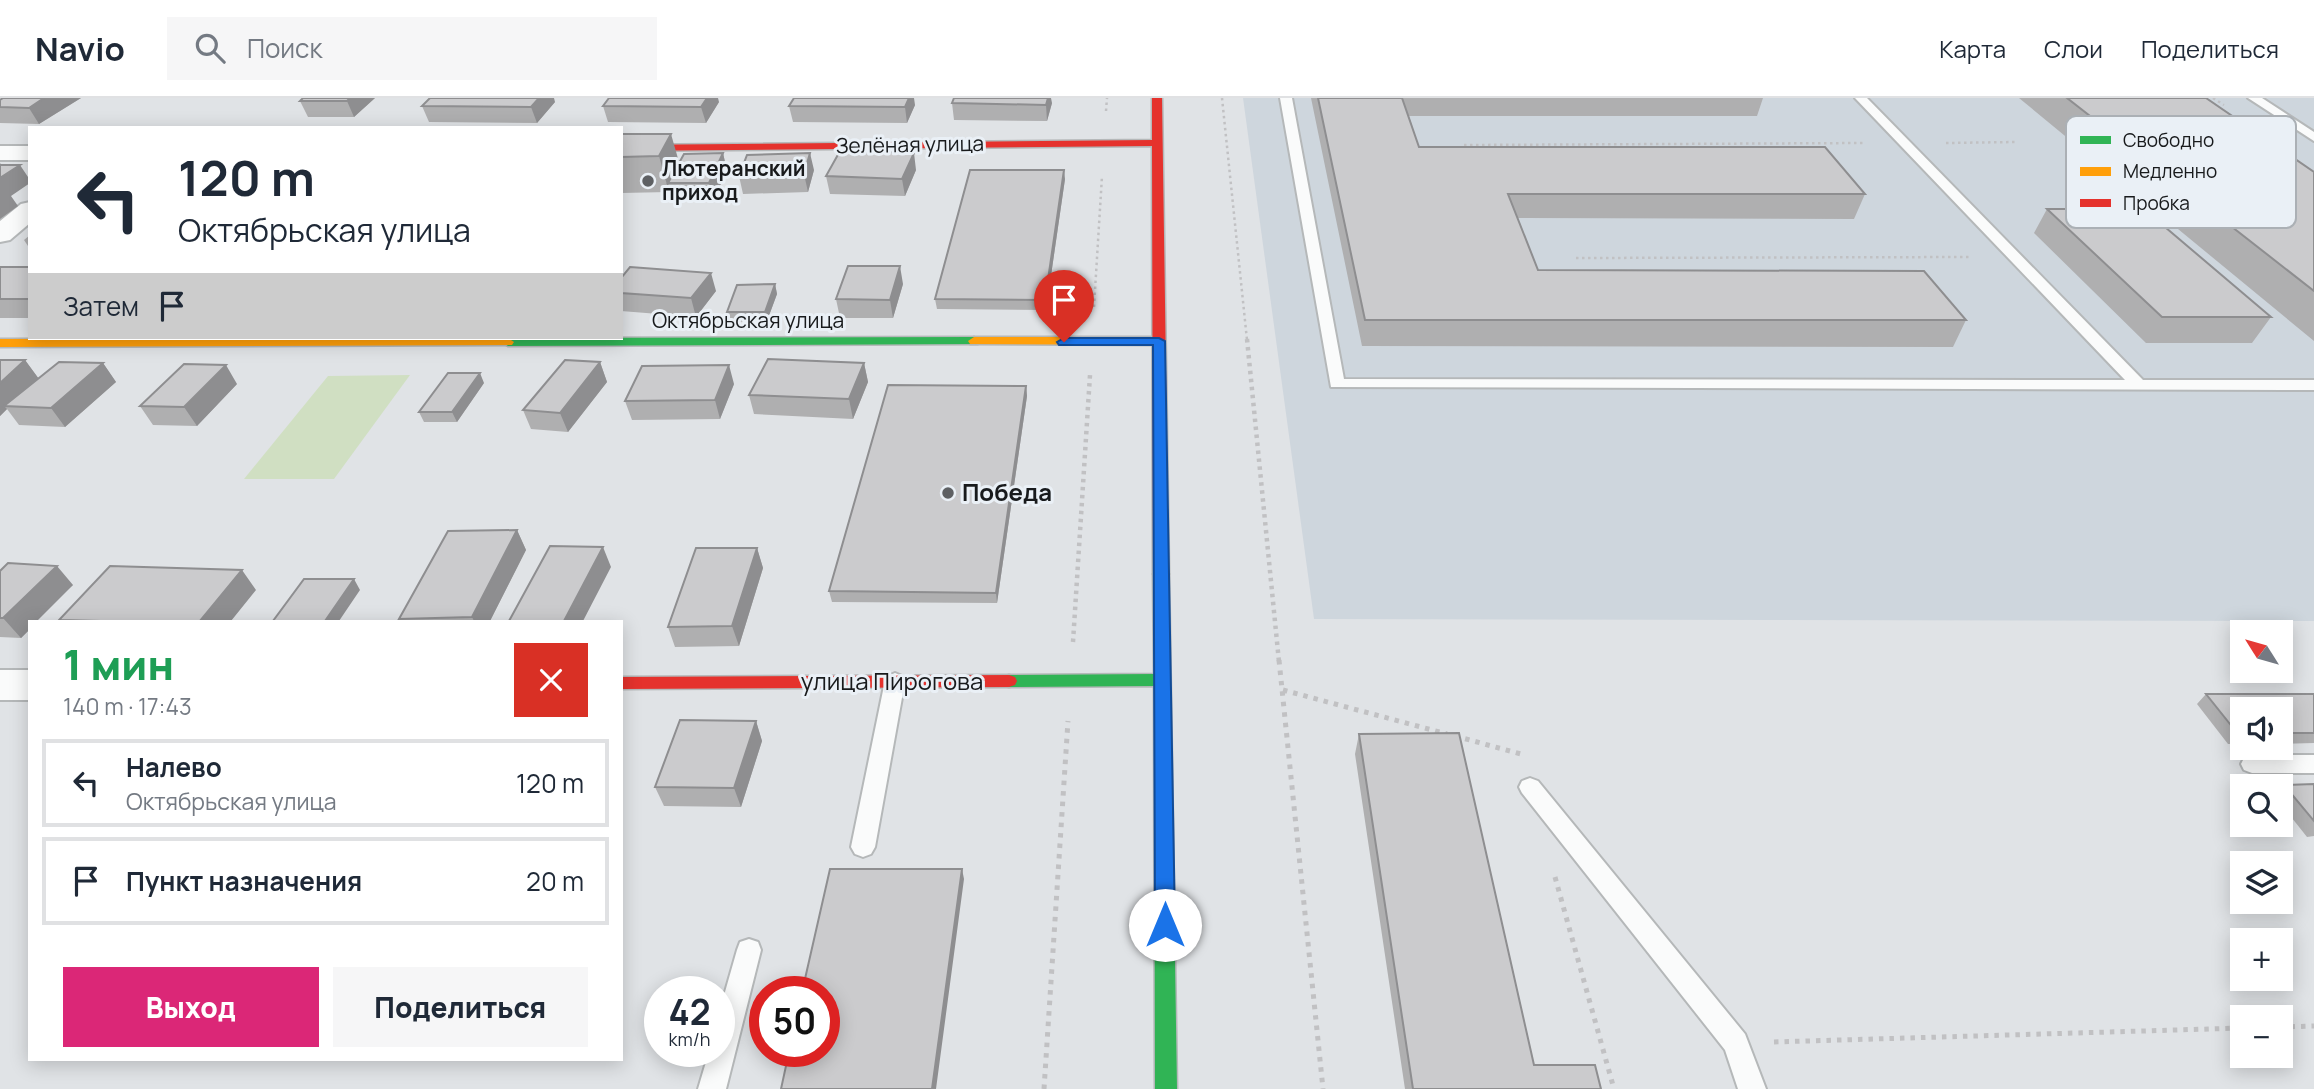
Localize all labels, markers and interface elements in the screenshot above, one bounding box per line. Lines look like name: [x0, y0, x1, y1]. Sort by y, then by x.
search box: [167, 17, 657, 80]
text: Navio: [35, 26, 125, 71]
icon: search: [191, 29, 229, 67]
text: Поиск: [247, 30, 322, 66]
text: Карта: [1939, 32, 2006, 65]
text: Слои: [2044, 32, 2103, 65]
text: Поделиться: [2141, 32, 2279, 65]
legend: [2066, 116, 2296, 228]
text: Свободно: [2123, 127, 2214, 153]
street label: Зелёная улица: [836, 129, 984, 159]
text: 120 m: [178, 144, 315, 211]
icon: left: [63, 154, 154, 245]
place label: Лютеранский приход: [662, 154, 806, 206]
text: Медленно: [2123, 158, 2217, 184]
marker: Лютеранский приход: [640, 173, 656, 189]
text: Пробка: [2123, 190, 2190, 216]
text: Октябрьская улица: [178, 208, 471, 252]
pin: [1034, 270, 1094, 342]
icon: arrive: [1045, 281, 1083, 319]
icon: arrive: [153, 287, 191, 325]
text: Затем: [63, 288, 139, 324]
street label: Октябрьская улица: [652, 306, 844, 334]
place label: Победа: [962, 475, 1052, 508]
marker: Победа: [940, 485, 956, 501]
north arrow: [2230, 620, 2292, 682]
map controls: [2230, 620, 2293, 1068]
text: 1 мин: [63, 635, 174, 693]
button: close: [514, 643, 588, 717]
street label: улица Пирогова: [801, 664, 983, 697]
text: 140 m · 17:43: [63, 690, 192, 722]
button: sound: [2230, 697, 2293, 760]
text: Налево: [126, 749, 222, 785]
icon: left: [67, 764, 105, 802]
text: 120 m: [516, 765, 584, 801]
button: search: [2230, 774, 2293, 837]
text: Октябрьская улица: [126, 785, 336, 817]
button: layers: [2230, 851, 2293, 914]
icon: arrive: [67, 862, 105, 900]
text: Пункт назначения: [126, 863, 362, 899]
text: 20 m: [526, 863, 584, 899]
position arrow: [1128, 888, 1202, 962]
button: +: [2230, 928, 2293, 991]
button: Выход: [63, 967, 319, 1047]
button: Поделиться: [333, 967, 588, 1047]
speed limit sign: 50: [749, 976, 840, 1067]
text: 42: [668, 988, 711, 1036]
button: −: [2230, 1005, 2293, 1068]
text: km/h: [669, 1027, 710, 1051]

